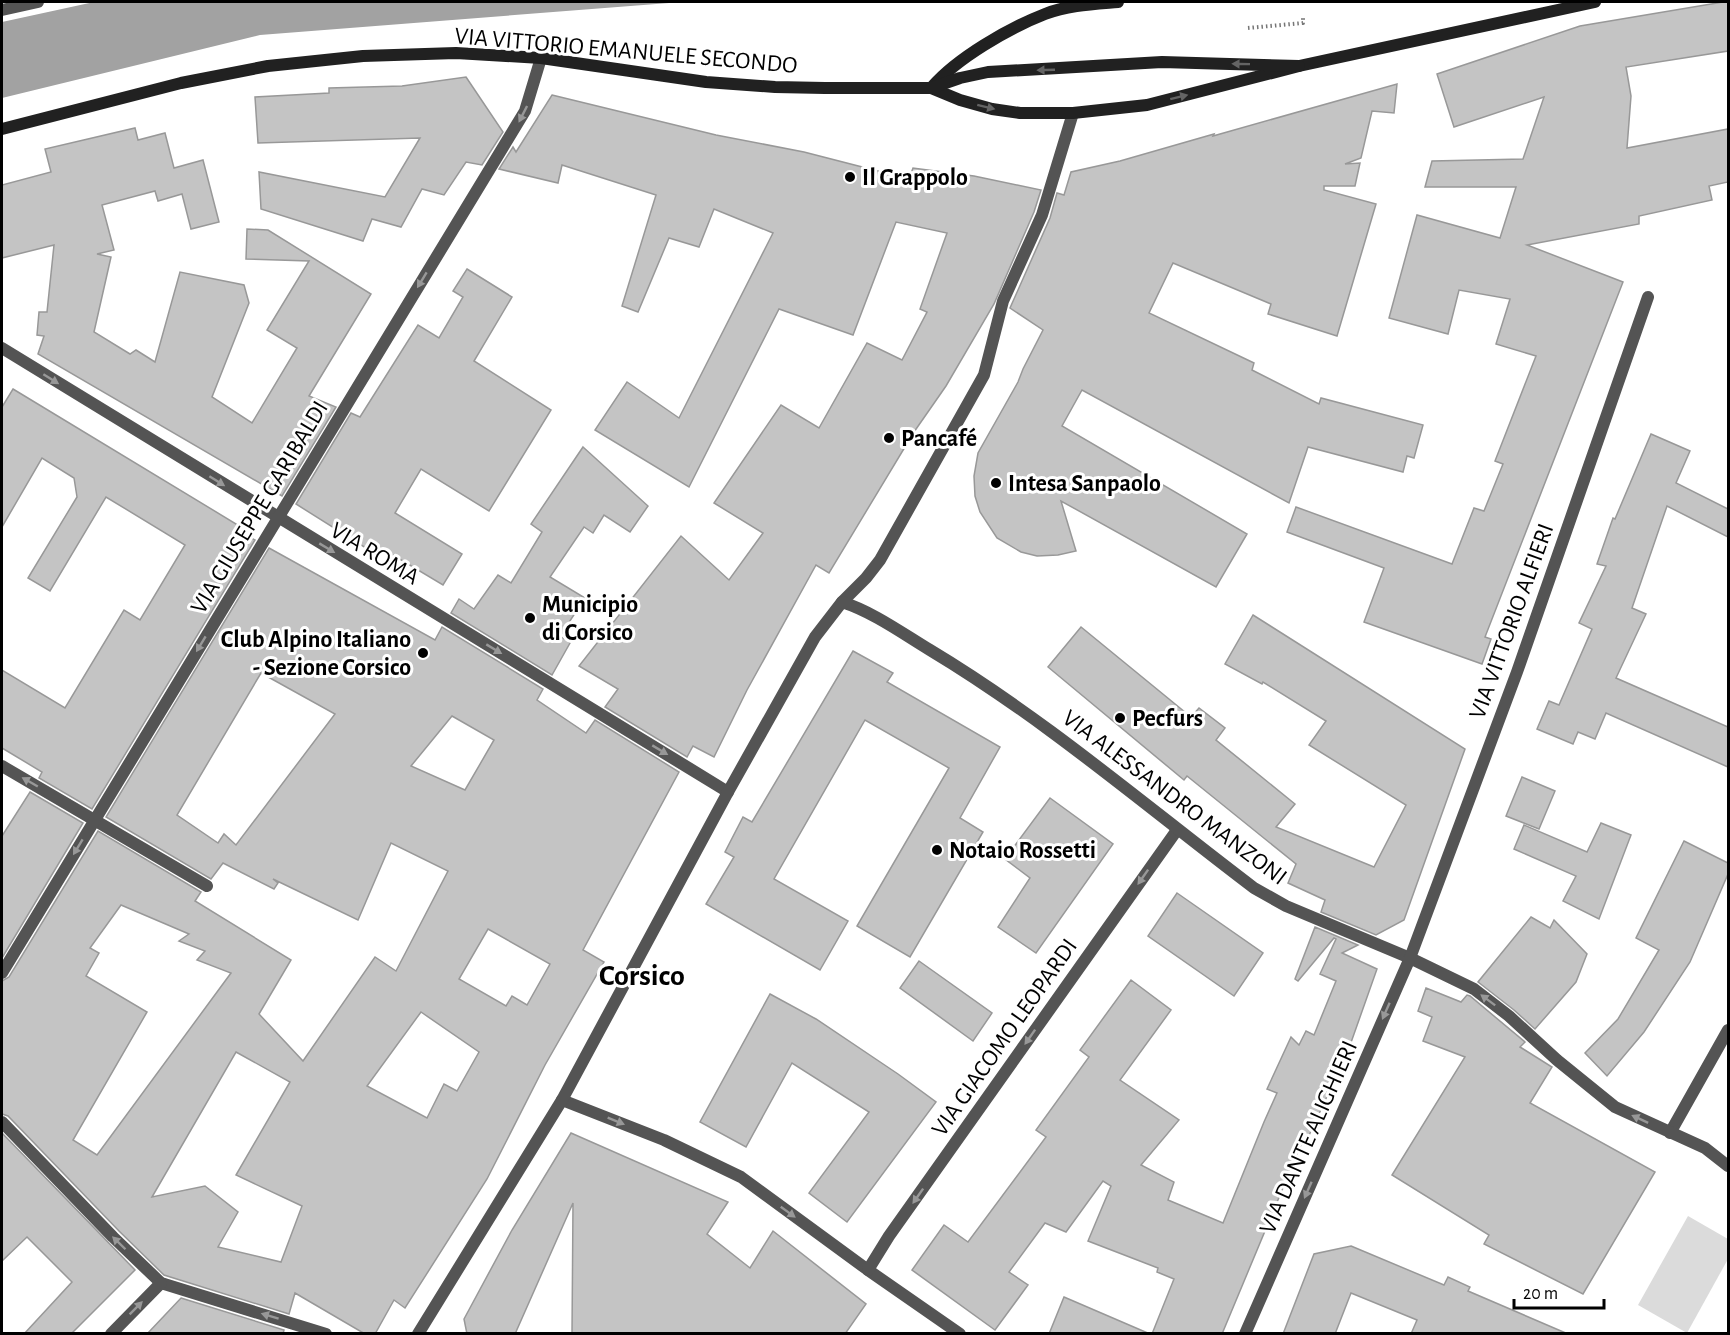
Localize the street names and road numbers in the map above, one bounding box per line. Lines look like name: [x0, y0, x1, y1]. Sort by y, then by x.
street label: VIA VITTORIO EMANUELE SECONDO: [454, 24, 798, 78]
street label: VIA GIUSEPPE GARIBALDI: [187, 397, 333, 618]
street label: VIA ROMA: [326, 518, 423, 590]
street label: VIA VITTORIO ALFIERI: [1465, 521, 1558, 722]
street label: VIA ALESSANDRO MANZONI: [1058, 706, 1291, 890]
street label: VIA GIACOMO LEOPARDI: [928, 935, 1082, 1141]
street label: VIA DANTE ALIGHIERI: [1256, 1037, 1362, 1238]

